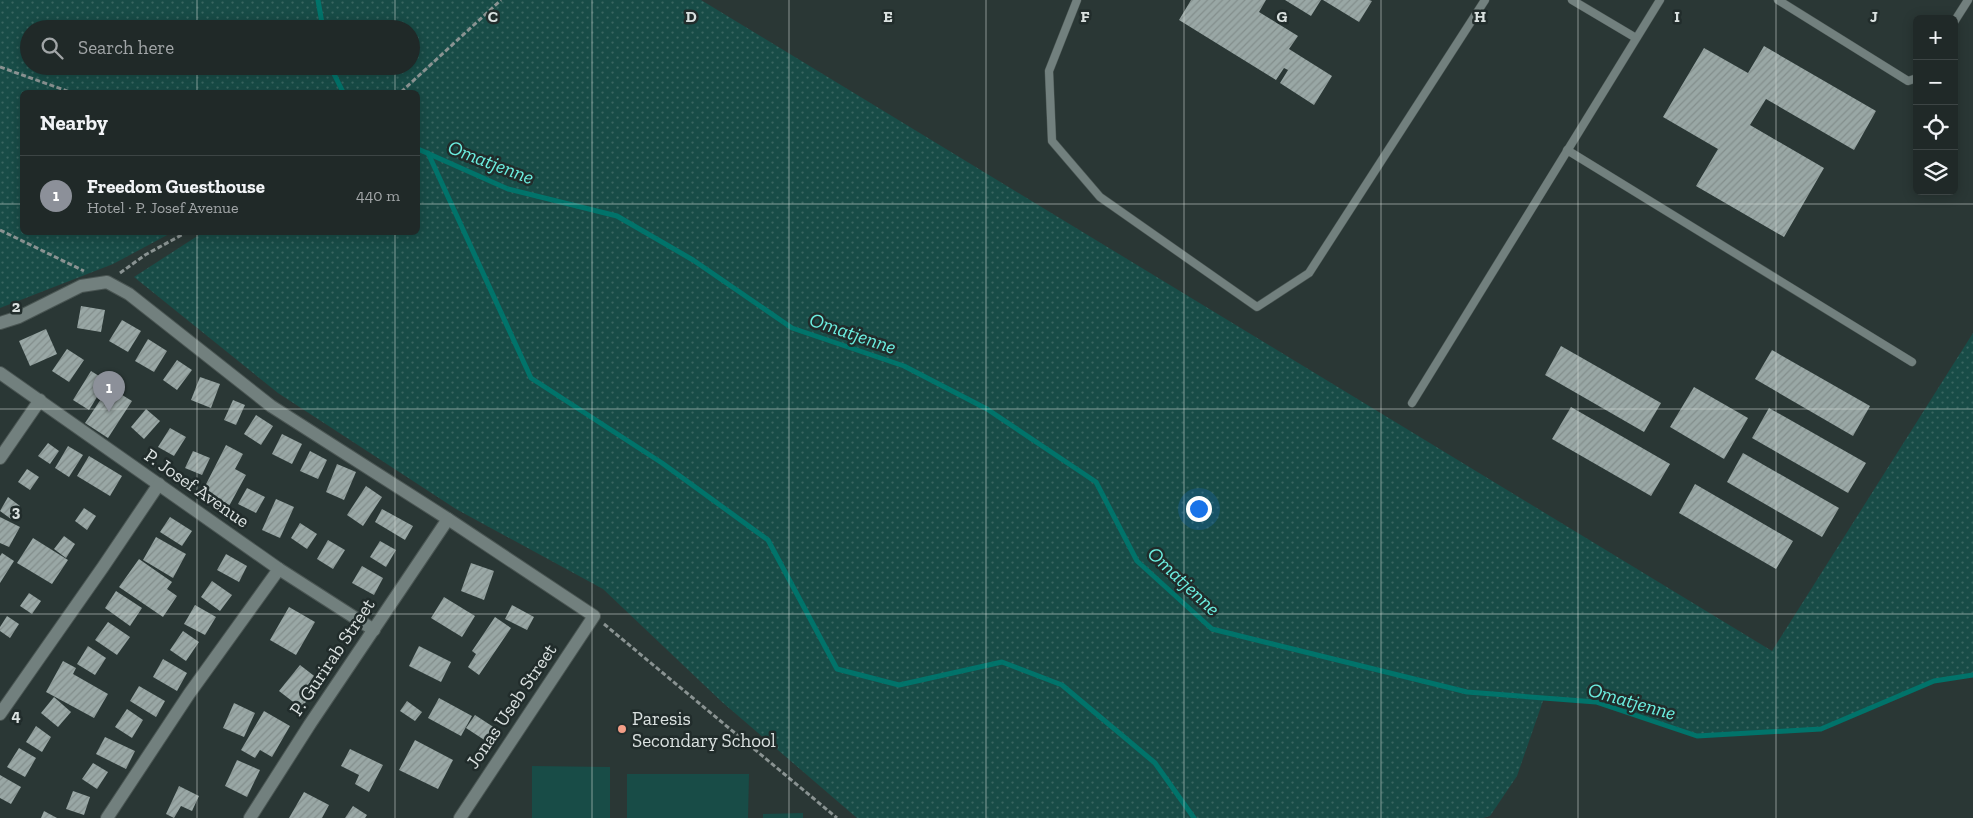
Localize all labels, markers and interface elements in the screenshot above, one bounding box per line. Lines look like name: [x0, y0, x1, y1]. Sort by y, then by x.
text: C: [488, 7, 498, 26]
text: D: [685, 7, 697, 26]
text: E: [883, 7, 893, 26]
text: F: [1080, 7, 1090, 26]
text: G: [1277, 7, 1288, 26]
text: H: [1474, 7, 1486, 26]
text: I: [1674, 7, 1680, 26]
text: J: [1870, 7, 1878, 26]
map controls: [1913, 15, 1958, 195]
button: +: [1913, 15, 1958, 60]
search box: [20, 20, 420, 75]
icon: search: [38, 34, 66, 62]
text: Search here: [78, 36, 174, 59]
button: −: [1913, 60, 1958, 105]
button: locate: [1913, 105, 1958, 150]
text: Nearby: [40, 110, 108, 135]
water label: Omatjenne: [445, 135, 537, 189]
button: layers: [1913, 150, 1958, 195]
text: Freedom Guesthouse: [87, 175, 265, 198]
text: 1: [53, 186, 59, 205]
text: 440 m: [356, 186, 400, 205]
text: Hotel · P. Josef Avenue: [87, 198, 239, 217]
text: 2: [12, 297, 21, 316]
water label: Omatjenne: [806, 307, 900, 359]
pin: 1: [93, 371, 125, 412]
street label: P. Josef Avenue: [140, 443, 254, 533]
your location: [1186, 496, 1212, 522]
text: 3: [12, 502, 21, 521]
water label: Omatjenne: [1143, 541, 1225, 621]
street label: P. Gurirab Street: [284, 594, 380, 720]
street label: Jonas Useb Street: [461, 639, 561, 773]
water label: Omatjenne: [1585, 677, 1679, 725]
text: 4: [11, 706, 21, 725]
place label: Paresis Secondary School: [632, 707, 776, 752]
marker: Paresis Secondary School: [616, 723, 628, 735]

